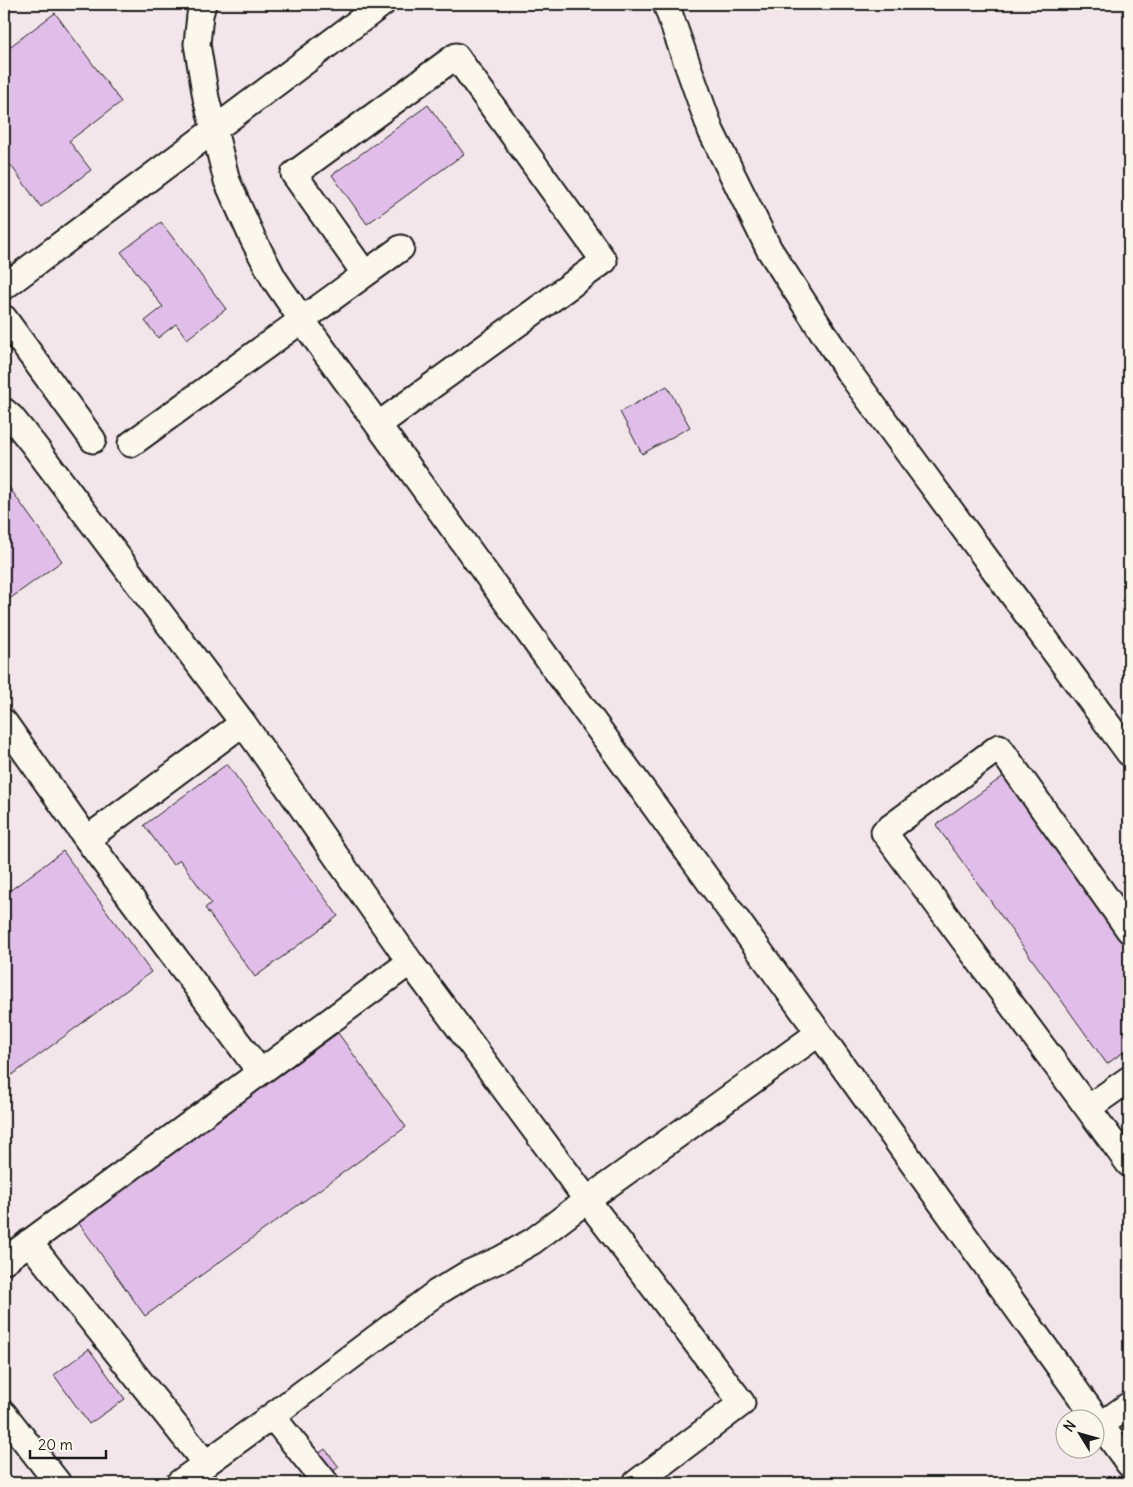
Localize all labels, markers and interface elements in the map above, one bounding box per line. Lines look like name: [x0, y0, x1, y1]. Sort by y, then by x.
north arrow: [1056, 1410, 1106, 1460]
text: N: [1060, 1417, 1080, 1435]
scale bar: [30, 1427, 106, 1459]
text: 20 m: [38, 1435, 73, 1454]

